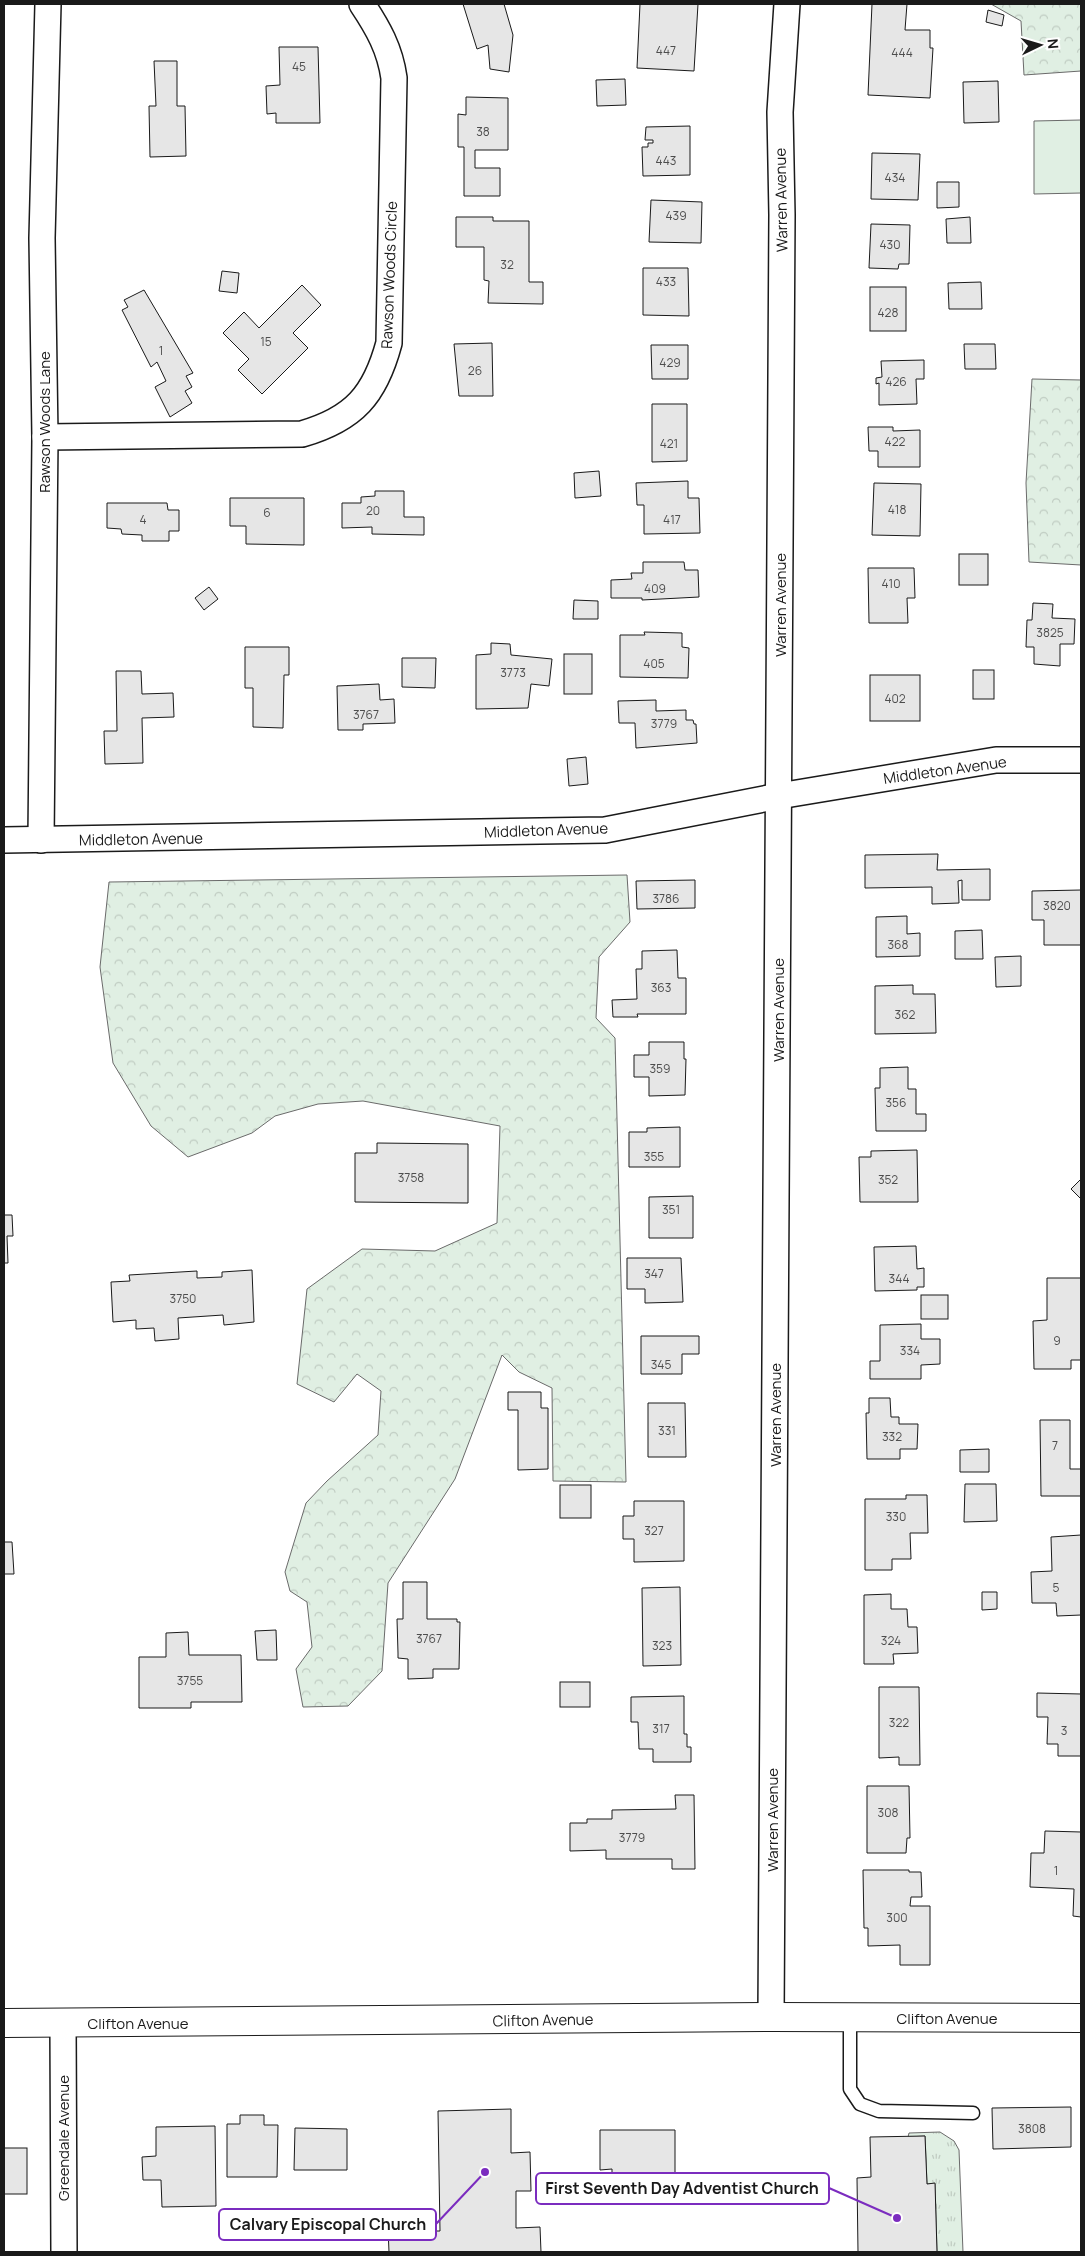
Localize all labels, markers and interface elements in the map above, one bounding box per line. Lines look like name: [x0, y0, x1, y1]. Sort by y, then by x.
north arrow: [1015, 20, 1065, 70]
text: N: [1044, 38, 1063, 50]
house number: 447: [656, 42, 676, 59]
house number: 444: [891, 44, 913, 61]
house number: 45: [292, 58, 306, 75]
house number: 38: [476, 123, 490, 140]
street label: Warren Avenue: [770, 148, 792, 252]
house number: 443: [656, 152, 676, 169]
house number: 434: [885, 169, 905, 186]
street label: Rawson Woods Circle: [376, 201, 402, 349]
house number: 439: [665, 207, 687, 224]
house number: 430: [879, 236, 901, 253]
house number: 32: [500, 256, 514, 273]
house number: 433: [656, 273, 676, 290]
house number: 428: [878, 304, 898, 321]
house number: 15: [260, 333, 272, 350]
house number: 1: [159, 342, 163, 359]
street label: Rawson Woods Lane: [34, 351, 55, 493]
house number: 429: [659, 354, 681, 371]
house number: 26: [468, 362, 482, 379]
house number: 426: [885, 373, 907, 390]
house number: 422: [885, 433, 906, 450]
house number: 421: [660, 435, 678, 452]
house number: 418: [888, 501, 906, 518]
house number: 20: [366, 502, 380, 519]
house number: 6: [263, 504, 271, 521]
house number: 4: [139, 511, 147, 528]
house number: 417: [663, 511, 681, 528]
street label: Warren Avenue: [770, 553, 791, 657]
house number: 410: [881, 575, 901, 592]
house number: 409: [644, 580, 666, 597]
house number: 3825: [1036, 624, 1064, 641]
house number: 405: [643, 655, 665, 672]
house number: 3773: [500, 664, 526, 681]
house number: 402: [884, 690, 906, 707]
house number: 3767: [353, 706, 379, 723]
house number: 3779: [651, 715, 677, 732]
street label: Middleton Avenue: [882, 751, 1008, 789]
street label: Middleton Avenue: [484, 817, 609, 843]
street label: Middleton Avenue: [79, 827, 203, 851]
house number: 3786: [652, 890, 680, 907]
house number: 3820: [1043, 897, 1071, 914]
house number: 368: [887, 936, 909, 953]
street label: Warren Avenue: [768, 958, 789, 1062]
house number: 363: [651, 979, 671, 996]
house number: 362: [895, 1006, 916, 1023]
house number: 359: [649, 1060, 671, 1077]
house number: 356: [885, 1094, 907, 1111]
house number: 355: [644, 1148, 664, 1165]
house number: 3758: [398, 1169, 424, 1186]
house number: 352: [878, 1171, 898, 1188]
house number: 351: [662, 1201, 680, 1218]
house number: 347: [644, 1265, 664, 1282]
house number: 344: [889, 1270, 909, 1287]
house number: 3750: [170, 1290, 196, 1307]
house number: 9: [1053, 1332, 1061, 1349]
house number: 334: [900, 1342, 920, 1359]
house number: 345: [651, 1356, 671, 1373]
street label: Warren Avenue: [765, 1363, 786, 1467]
house number: 331: [658, 1422, 676, 1439]
house number: 332: [882, 1428, 902, 1445]
house number: 7: [1052, 1437, 1058, 1454]
house number: 330: [886, 1508, 906, 1525]
house number: 327: [644, 1522, 664, 1539]
house number: 5: [1053, 1579, 1060, 1596]
house number: 3767: [416, 1630, 442, 1647]
house number: 324: [881, 1632, 901, 1649]
house number: 323: [652, 1637, 672, 1654]
house number: 3755: [177, 1672, 203, 1689]
house number: 322: [889, 1714, 909, 1731]
house number: 317: [652, 1720, 670, 1737]
house number: 3: [1061, 1722, 1067, 1739]
street label: Warren Avenue: [762, 1768, 783, 1872]
house number: 308: [878, 1804, 898, 1821]
house number: 3779: [619, 1829, 645, 1846]
house number: 1: [1054, 1862, 1058, 1879]
house number: 300: [886, 1909, 908, 1926]
street label: Clifton Avenue: [897, 2008, 998, 2029]
street label: Clifton Avenue: [492, 2009, 594, 2031]
street label: Clifton Avenue: [88, 2013, 189, 2034]
street label: Greendale Avenue: [53, 2075, 74, 2201]
house number: 3808: [1018, 2120, 1046, 2137]
callout: First Seventh Day Adventist Church: [536, 2173, 829, 2204]
text: First Seventh Day Adventist Church: [545, 2177, 819, 2199]
callout: Calvary Episcopal Church: [219, 2209, 436, 2240]
text: Calvary Episcopal Church: [230, 2213, 426, 2235]

